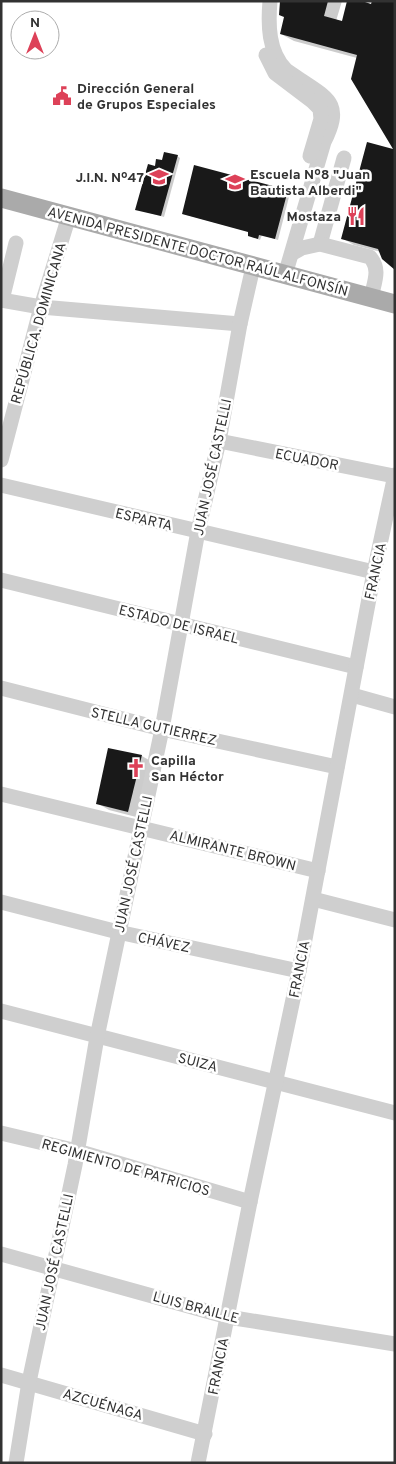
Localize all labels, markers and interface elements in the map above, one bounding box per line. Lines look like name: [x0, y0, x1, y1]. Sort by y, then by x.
north arrow: [10, 10, 60, 60]
text: N: [30, 15, 40, 32]
place label: Dirección General de Grupos Especiales: [77, 81, 216, 114]
public building icon: Dirección General de Grupos Especiales: [51, 85, 73, 107]
school or university icon: J.I.N. Nº47: [148, 166, 170, 188]
place label: Escuela Nº8 "Juan Bautista Alberdi": [250, 167, 370, 200]
place label: J.I.N. Nº47: [76, 170, 144, 187]
school or university icon: Escuela Nº8 "Juan Bautista Alberdi": [224, 171, 246, 193]
street label: AVENIDA PRESIDENTE DOCTOR RAÚL ALFONSÍN: [45, 203, 350, 301]
restaurant icon: Mostaza: [345, 205, 367, 227]
place label: Mostaza: [287, 209, 341, 226]
street label: REPÚBLICA. DOMINICANA: [7, 240, 71, 406]
street label: JUAN JOSÉ CASTELLI: [190, 397, 236, 537]
street label: ECUADOR: [274, 446, 340, 475]
street label: ESPARTA: [113, 506, 174, 535]
street label: FRANCIA: [362, 541, 391, 601]
street label: ESTADO DE ISRAEL: [117, 602, 241, 649]
street label: STELLA GUTIERREZ: [89, 705, 218, 750]
place label: Capilla San Héctor: [151, 753, 224, 786]
church icon: Capilla San Héctor: [125, 757, 147, 779]
street label: JUAN JOSÉ CASTELLI: [111, 794, 157, 934]
street label: ALMIRANTE BROWN: [168, 828, 298, 875]
street label: CHÁVEZ: [136, 929, 192, 957]
street label: FRANCIA: [287, 939, 314, 999]
street label: SUIZA: [176, 1050, 219, 1077]
street label: REGIMIENTO DE PATRICIOS: [39, 1136, 212, 1201]
street label: JUAN JOSÉ CASTELLI: [32, 1192, 78, 1332]
street label: LUIS BRAILLE: [151, 1289, 240, 1328]
street label: FRANCIA: [206, 1336, 233, 1396]
street label: AZCUÉNAGA: [61, 1385, 145, 1425]

